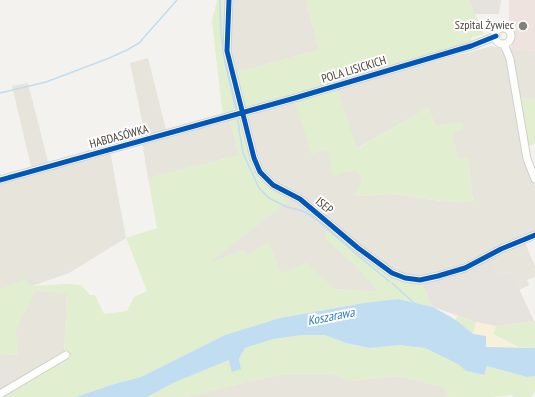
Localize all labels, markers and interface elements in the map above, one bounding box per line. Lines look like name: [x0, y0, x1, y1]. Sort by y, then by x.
place label: Szpital Żywiec: [455, 19, 514, 33]
marker: Szpital Żywiec: [517, 20, 529, 32]
street label: POLA LISICKICH: [320, 53, 388, 87]
street label: HABDASÓWKA: [88, 122, 150, 152]
street label: ISEP: [312, 195, 336, 217]
water label: Koszarawa: [306, 305, 356, 329]

